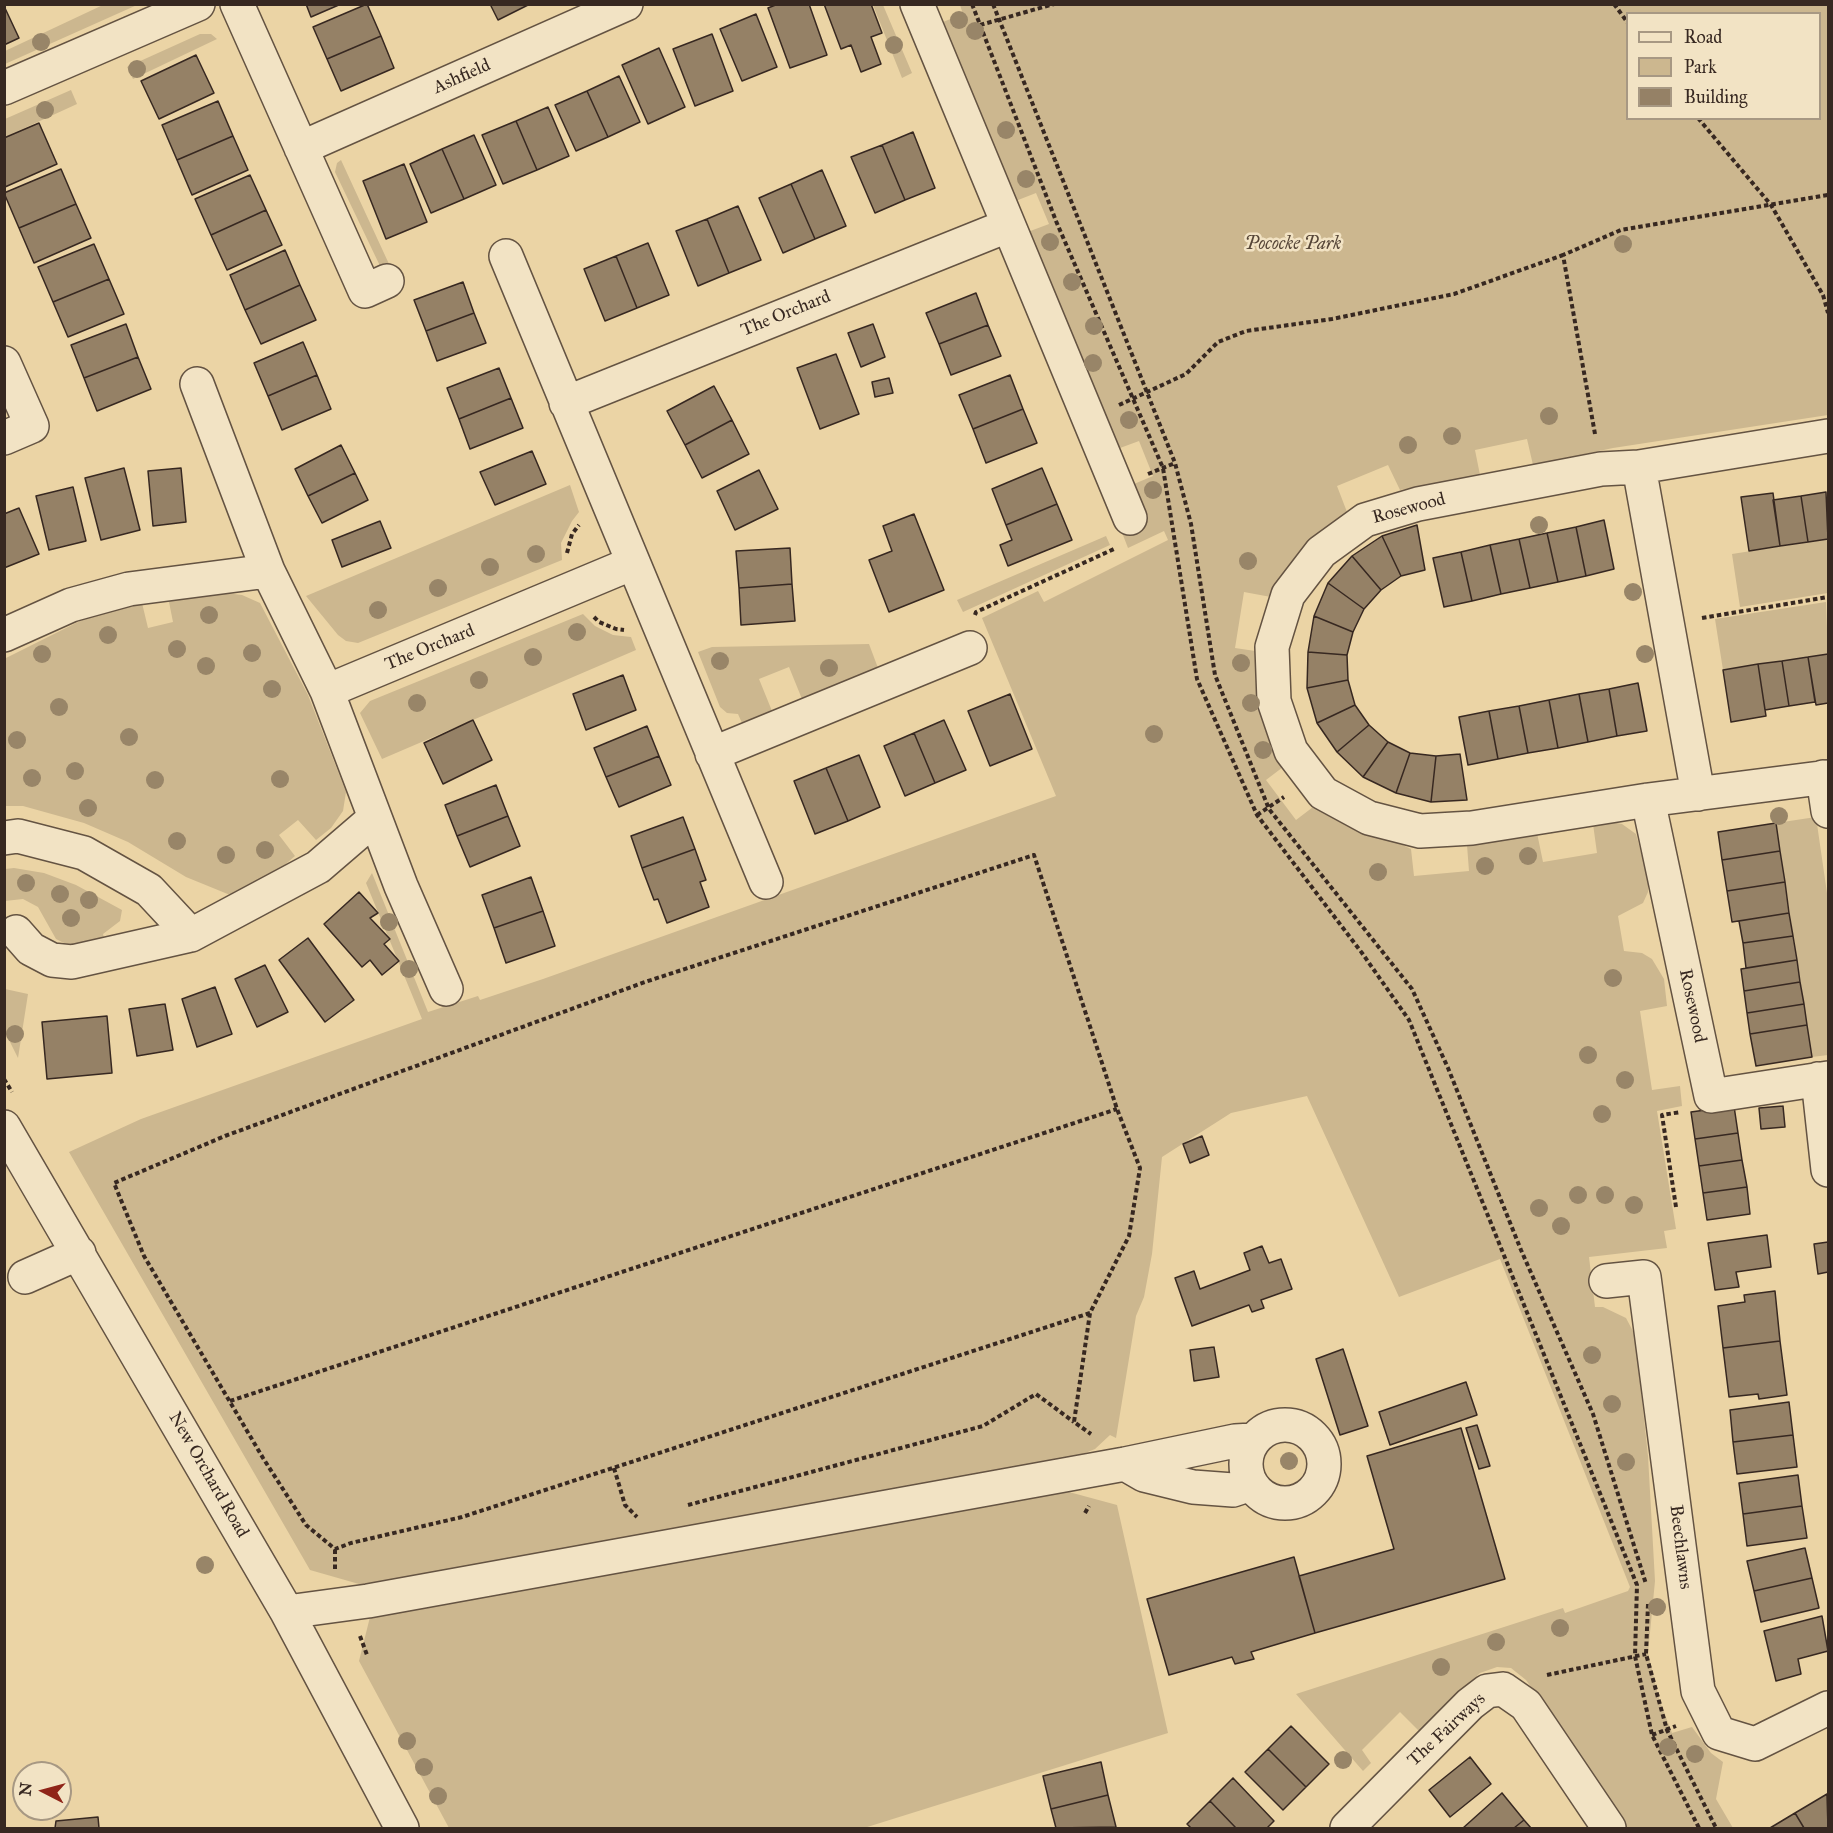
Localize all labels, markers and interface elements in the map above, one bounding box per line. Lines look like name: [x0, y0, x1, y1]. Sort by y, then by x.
legend: [1626, 12, 1821, 120]
text: Road: [1684, 26, 1722, 48]
street label: Ashfield: [430, 55, 494, 99]
text: Park: [1684, 56, 1717, 78]
text: Building: [1684, 86, 1747, 108]
park label: Pococke Park: [1245, 234, 1341, 256]
street label: The Orchard: [738, 286, 834, 342]
street label: Rosewood: [1370, 489, 1448, 529]
street label: The Orchard: [382, 620, 478, 676]
street label: Rosewood: [1674, 967, 1710, 1045]
street label: New Orchard Road: [163, 1408, 253, 1542]
street label: Beechlawns: [1664, 1504, 1696, 1590]
street label: The Fairways: [1404, 1688, 1490, 1772]
north arrow: [12, 1761, 72, 1821]
text: N: [15, 1782, 36, 1797]

